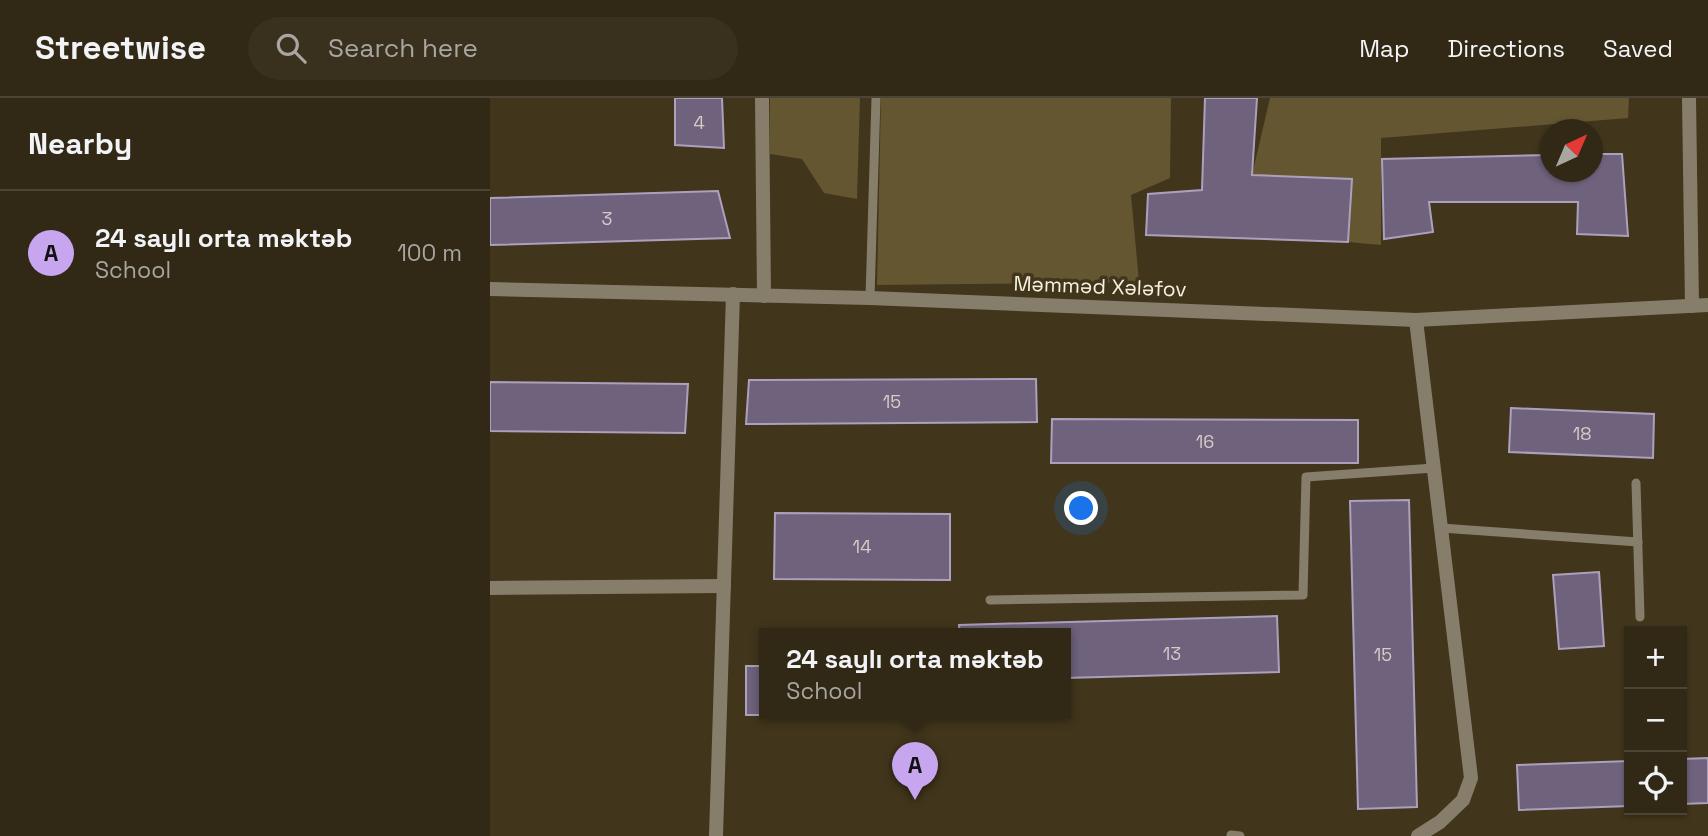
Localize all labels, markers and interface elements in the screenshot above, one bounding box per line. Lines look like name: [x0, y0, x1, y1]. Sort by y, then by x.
search box: [248, 17, 738, 80]
text: Streetwise: [35, 27, 206, 69]
icon: search: [272, 29, 310, 67]
text: Search here: [328, 31, 478, 65]
text: Map: [1359, 33, 1409, 64]
text: Directions: [1447, 33, 1565, 64]
text: Saved: [1603, 33, 1673, 64]
house number: 4: [693, 111, 705, 134]
north arrow: [1540, 119, 1603, 182]
text: Nearby: [28, 124, 132, 163]
house number: 3: [602, 207, 612, 230]
text: 24 saylı orta məktəb: [95, 221, 352, 255]
text: A: [44, 238, 58, 268]
text: 100 m: [397, 238, 462, 268]
text: School: [95, 255, 171, 285]
street label: Məmməd Xələfov: [1013, 269, 1187, 303]
house number: 15: [883, 390, 901, 413]
house number: 18: [1573, 422, 1591, 445]
house number: 16: [1196, 430, 1214, 453]
your location: [1064, 491, 1098, 525]
house number: 14: [853, 535, 871, 558]
map controls: [1624, 626, 1687, 815]
button: +: [1624, 626, 1687, 689]
popup: [759, 628, 1071, 719]
text: 24 saylı orta məktəb: [786, 642, 1044, 676]
house number: 13: [1163, 642, 1181, 665]
house number: 15: [1374, 643, 1392, 666]
text: School: [786, 676, 862, 706]
button: −: [1624, 689, 1687, 752]
pin: A: [892, 742, 938, 800]
button: locate: [1624, 752, 1687, 815]

